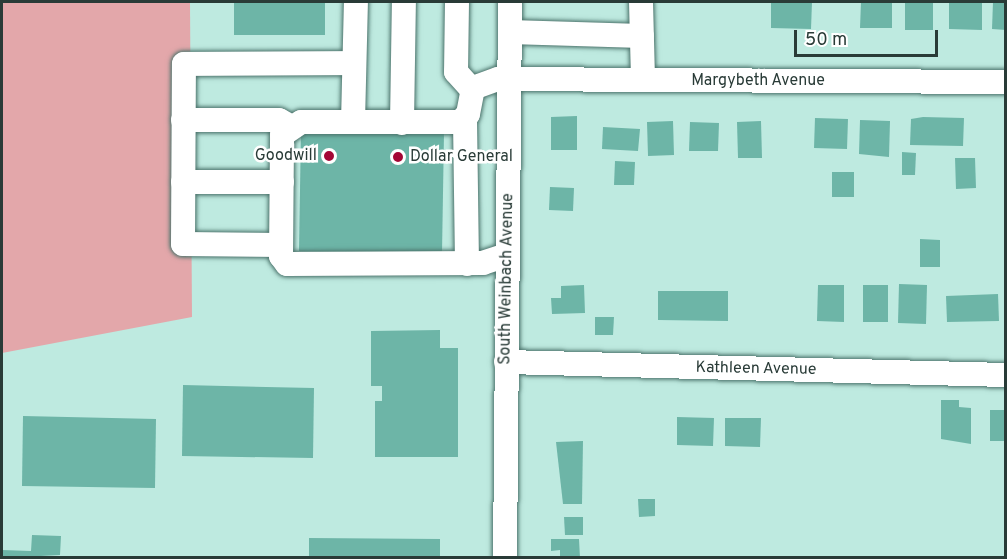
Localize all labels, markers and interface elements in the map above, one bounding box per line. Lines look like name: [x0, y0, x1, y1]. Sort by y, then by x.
scale bar: [797, 18, 941, 56]
text: 50 m: [805, 29, 847, 52]
street label: Margybeth Avenue: [691, 71, 825, 91]
place label: Goodwill: [255, 146, 317, 166]
place label: Dollar General: [410, 147, 513, 167]
marker: Goodwill: [322, 149, 336, 163]
marker: Dollar General: [391, 150, 405, 164]
street label: South Weinbach Avenue: [496, 193, 518, 365]
street label: Kathleen Avenue: [695, 358, 817, 380]

